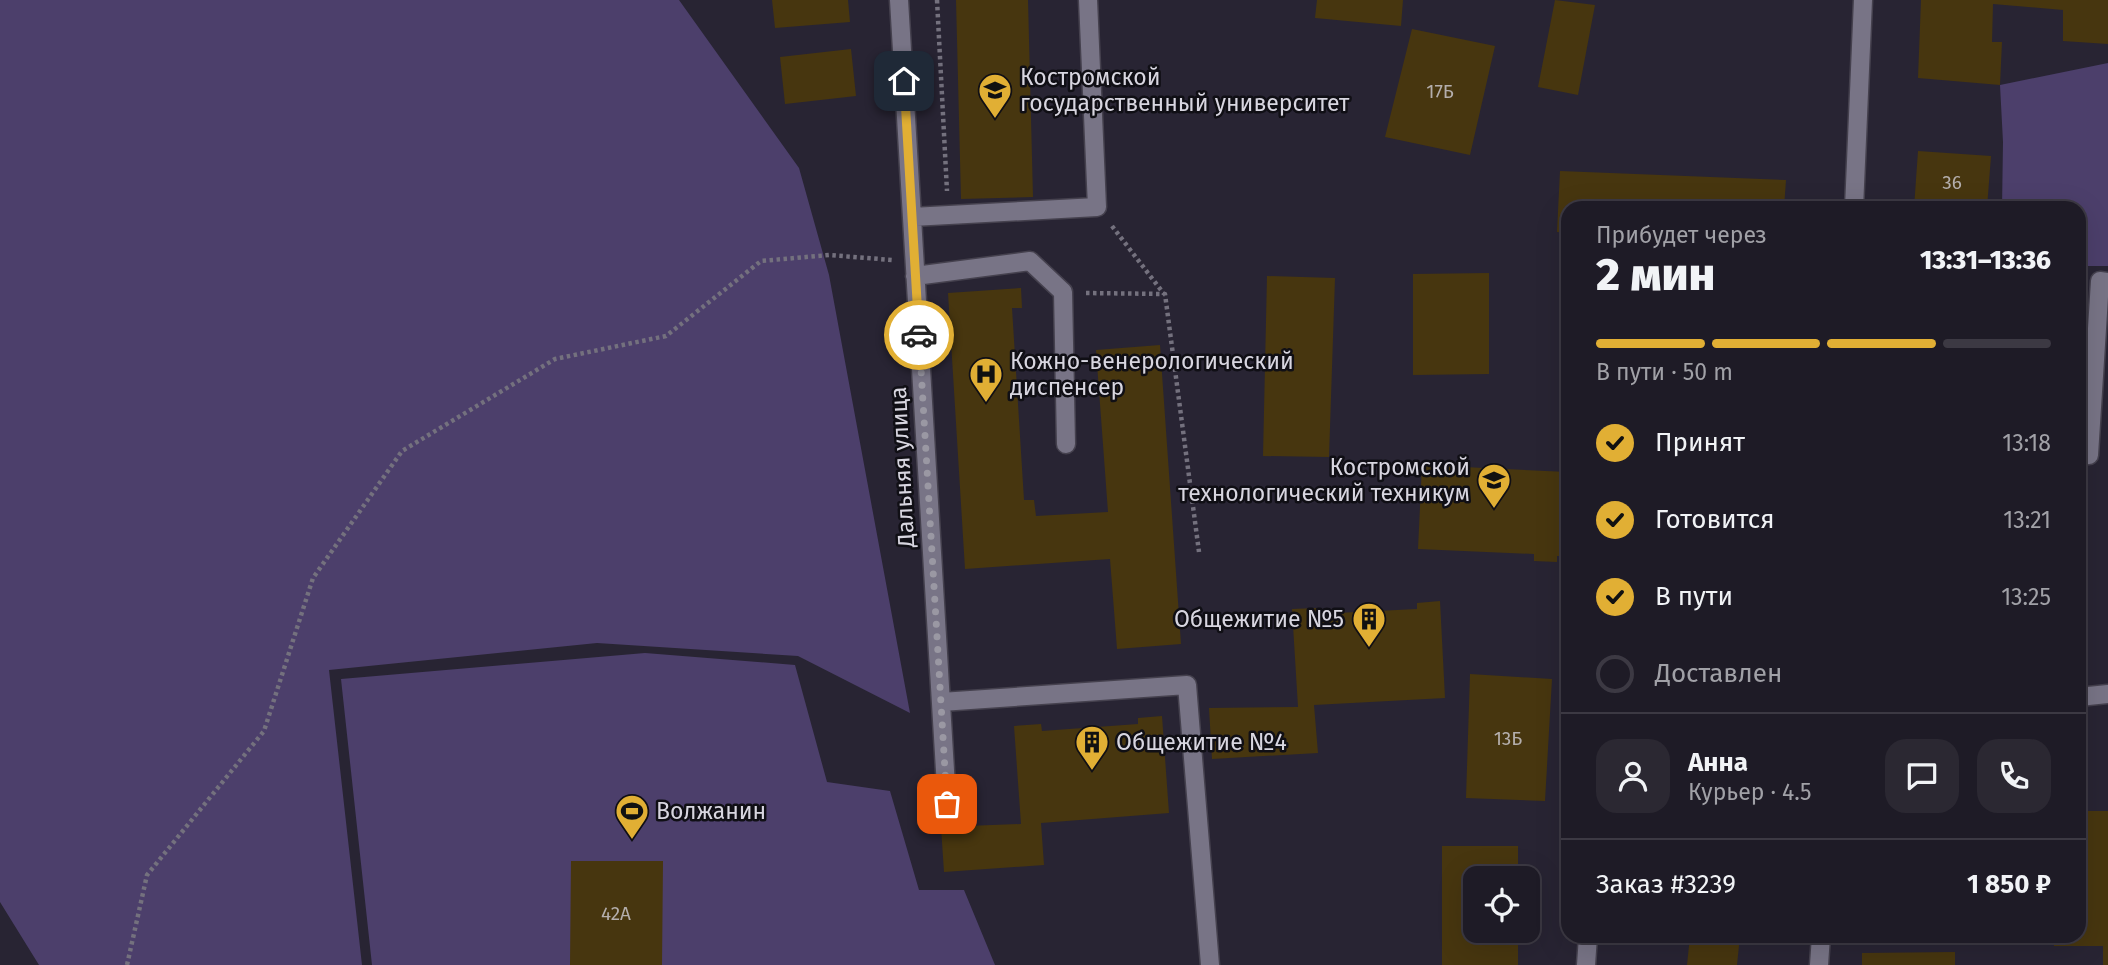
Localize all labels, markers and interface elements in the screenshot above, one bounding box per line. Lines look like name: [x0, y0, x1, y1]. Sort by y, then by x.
pin: [874, 51, 934, 111]
icon: home: [885, 62, 923, 100]
place label: Костромской государственный университет: [1020, 63, 1350, 117]
school or university icon: Костромской государственный университет: [976, 71, 1014, 120]
house number: 17Б: [1426, 80, 1454, 103]
house number: 36: [1942, 171, 1962, 194]
text: Прибудет через: [1596, 221, 1767, 249]
text: 13:31–13:36: [1920, 245, 2051, 276]
text: 2 мин: [1596, 247, 1715, 302]
courier: [884, 300, 954, 370]
icon: car: [900, 316, 938, 354]
place label: Кожно-венерологический диспенсер: [1010, 347, 1294, 401]
hospital icon: Кожно-венерологический диспенсер: [967, 355, 1005, 404]
text: В пути · 50 m: [1596, 358, 1733, 386]
street label: Дальняя улица: [884, 386, 920, 549]
icon: check: [1596, 424, 1634, 462]
text: Принят: [1655, 427, 1745, 458]
text: 13:18: [2002, 429, 2051, 457]
place label: Костромской технологический техникум: [1178, 453, 1470, 507]
school or university icon: Костромской технологический техникум: [1475, 461, 1513, 510]
icon: check: [1596, 501, 1634, 539]
text: Готовится: [1655, 504, 1775, 535]
text: 13:21: [2003, 506, 2051, 534]
icon: check: [1596, 578, 1634, 616]
text: В пути: [1655, 581, 1733, 612]
text: 13:25: [2001, 583, 2051, 611]
building icon: Общежитие №5: [1350, 600, 1388, 649]
place label: Общежитие №5: [1174, 605, 1344, 633]
text: Доставлен: [1655, 658, 1782, 689]
building icon: Общежитие №4: [1073, 723, 1111, 772]
house number: 13Б: [1494, 727, 1522, 750]
place label: Общежитие №4: [1116, 728, 1287, 756]
button: person: [1596, 739, 1670, 813]
button: chat: [1885, 739, 1959, 813]
button: phone: [1977, 739, 2051, 813]
text: Анна: [1688, 747, 1748, 778]
pin: [917, 774, 977, 834]
text: Курьер · 4.5: [1688, 778, 1812, 806]
icon: bag: [928, 785, 966, 823]
sports icon: Волжанин: [613, 792, 651, 841]
place label: Волжанин: [656, 797, 766, 825]
map controls: [1463, 866, 1540, 943]
button: locate: [1463, 866, 1540, 943]
text: Заказ #3239: [1596, 869, 1736, 900]
text: 1 850 ₽: [1967, 869, 2051, 900]
house number: 42А: [601, 902, 631, 925]

